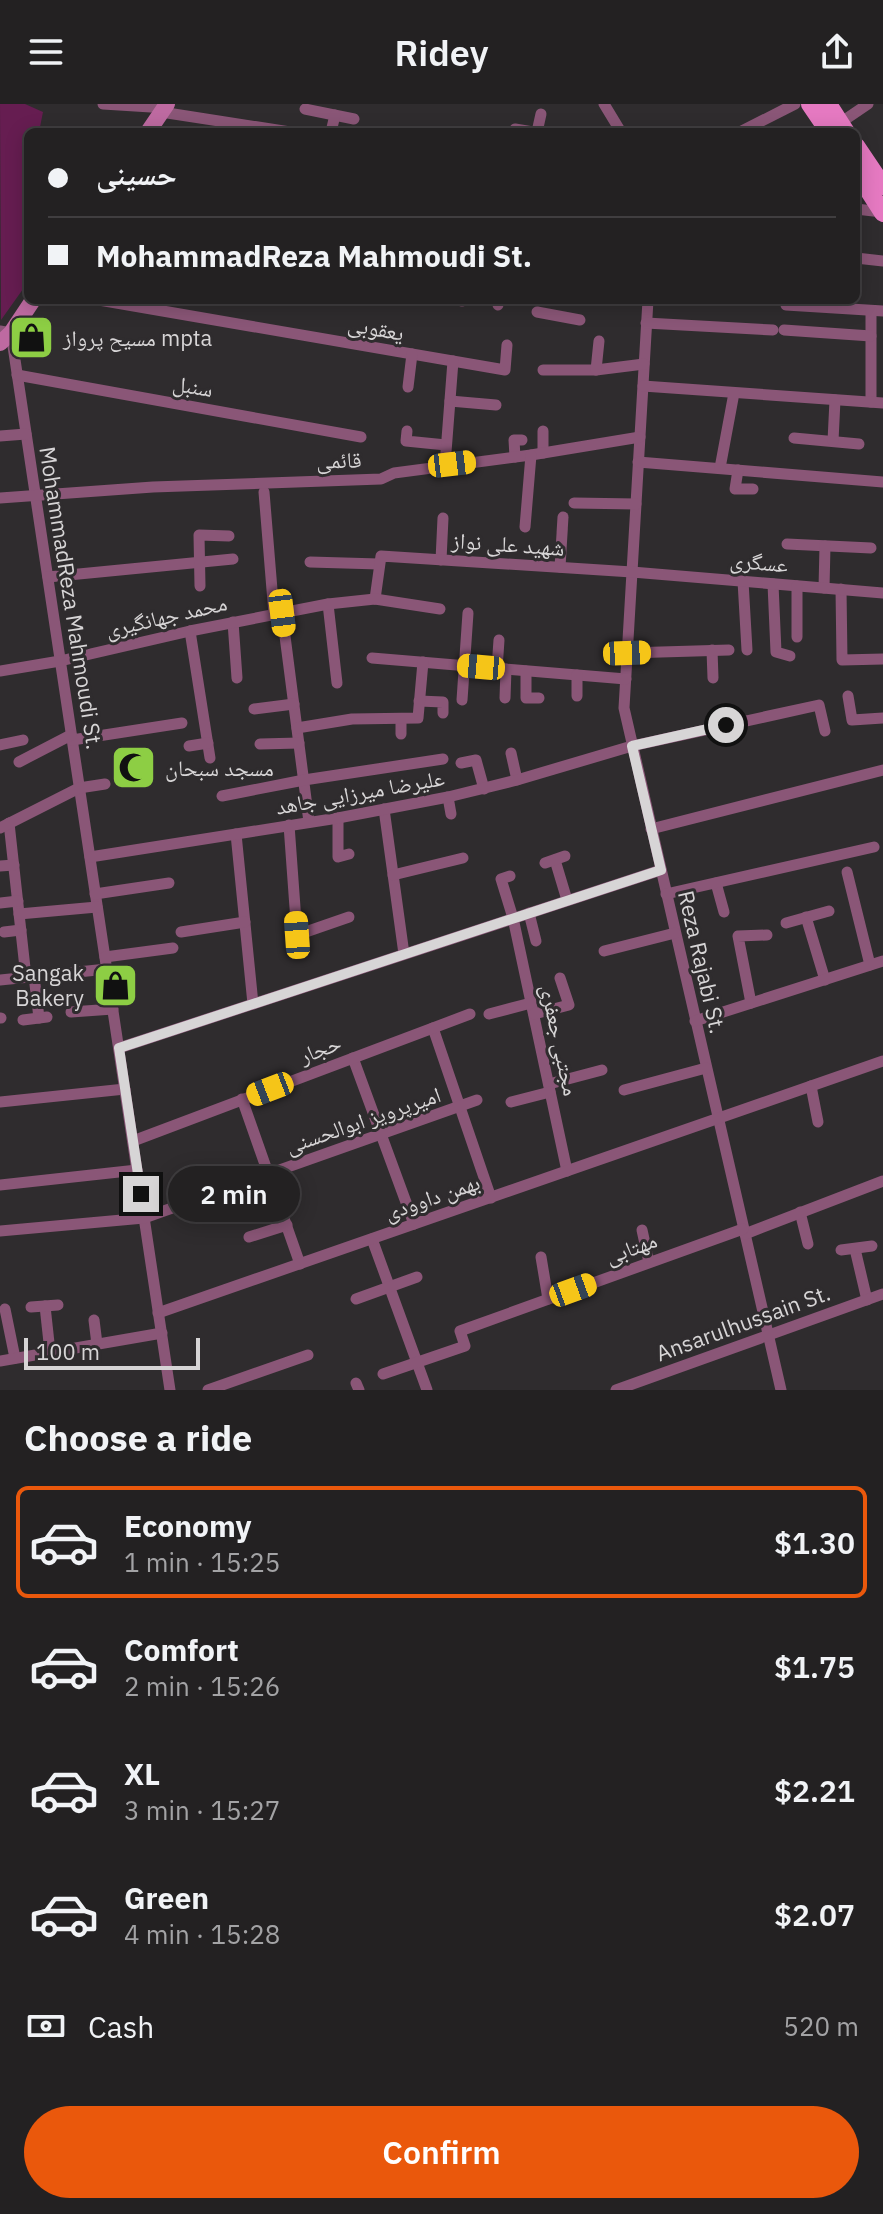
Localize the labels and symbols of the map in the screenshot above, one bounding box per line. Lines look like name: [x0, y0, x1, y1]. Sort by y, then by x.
street label: یعقوبی: [346, 308, 407, 347]
shop icon: مسیح پرواز mpta: [8, 314, 56, 362]
place label: مسیح پرواز mpta: [62, 323, 213, 352]
street label: سنبل: [171, 368, 215, 403]
street label: MohammadReza Mahmoudi St.: [33, 444, 110, 751]
street label: قائمی: [316, 445, 362, 474]
car: [427, 449, 477, 479]
street label: شهید علی نواز: [450, 525, 566, 562]
street label: عسگری: [729, 545, 789, 578]
street label: محمد جهانگیری: [102, 587, 230, 644]
car: [267, 588, 297, 638]
car: [603, 640, 651, 666]
car: [456, 653, 506, 681]
route start: [708, 707, 744, 743]
mosque icon: مسجد سبحان: [110, 744, 158, 792]
place label: مسجد سبحان: [165, 753, 274, 782]
street label: علیرضا میرزایی جاهد: [273, 762, 447, 821]
street label: Reza Rajabi St.: [672, 888, 733, 1036]
car: [283, 910, 311, 960]
place label: Sangak Bakery: [12, 958, 84, 1012]
shop icon: Sangak Bakery: [91, 962, 139, 1010]
street label: مجتبی جعفری: [535, 981, 586, 1098]
street label: حجار: [294, 1027, 345, 1070]
car: [243, 1069, 297, 1109]
street label: امیرپرویز ابوالحسنی: [281, 1079, 445, 1160]
callout: 2 min: [169, 1166, 301, 1222]
street label: بهمن داوودی: [380, 1167, 483, 1226]
route end: [123, 1176, 159, 1212]
street label: مهتابی: [601, 1225, 661, 1270]
car: [546, 1271, 600, 1309]
street label: Ansarulhussain St.: [652, 1278, 834, 1368]
scale bar: [24, 1334, 200, 1370]

